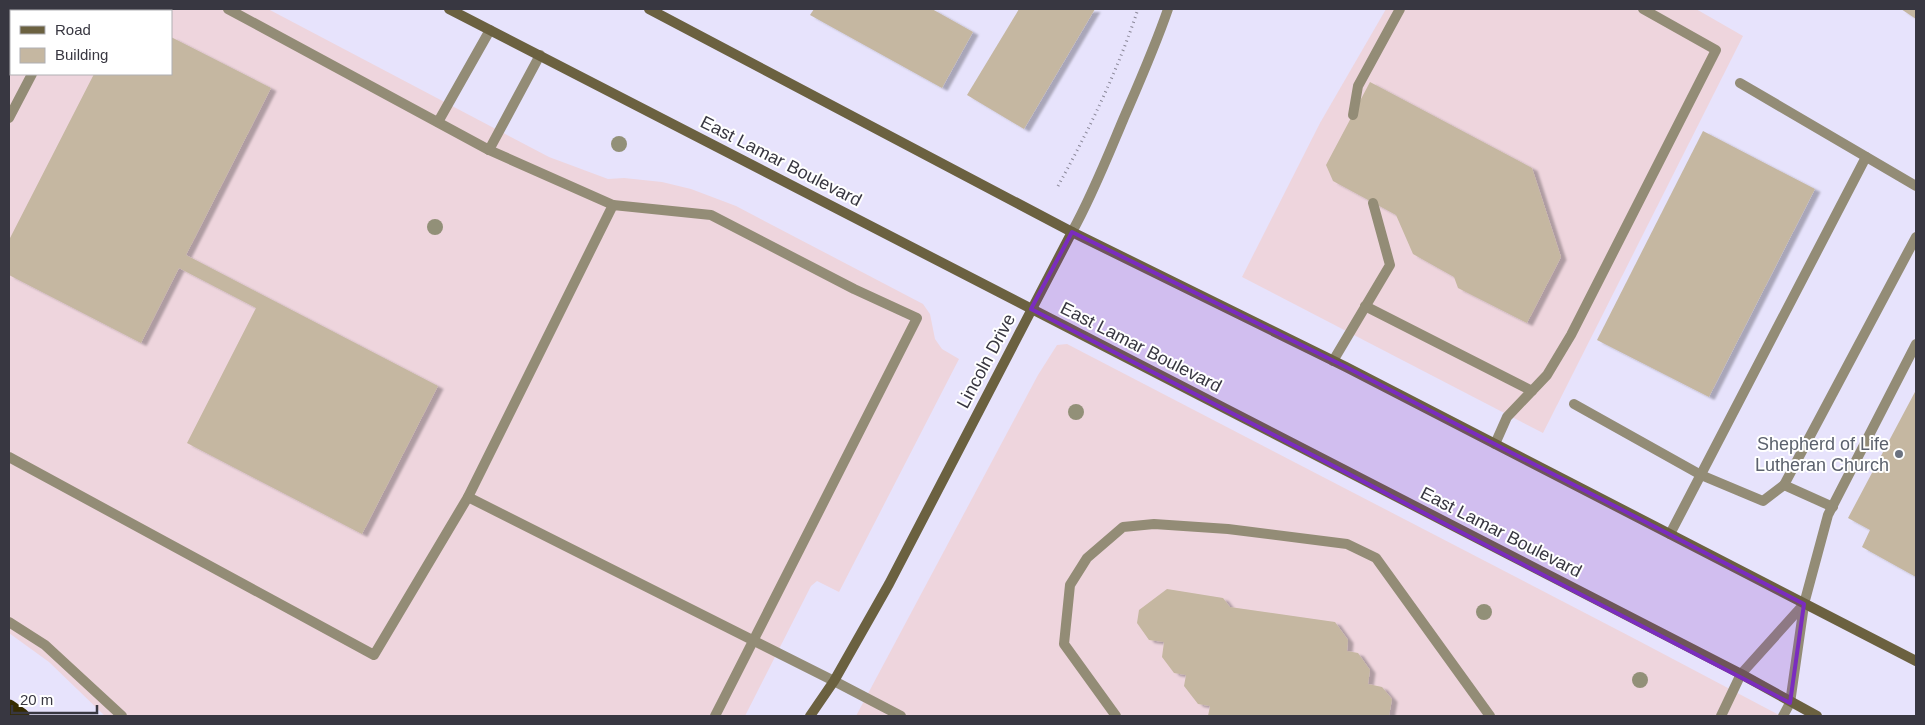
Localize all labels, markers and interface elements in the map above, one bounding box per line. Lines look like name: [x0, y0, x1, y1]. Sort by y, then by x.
legend: [10, 10, 172, 75]
text: Road: [55, 21, 91, 38]
text: Building: [55, 46, 108, 63]
street label: East Lamar Boulevard: [697, 112, 865, 210]
street label: East Lamar Boulevard: [1057, 298, 1225, 396]
street label: Lincoln Drive: [953, 310, 1019, 412]
place label: Shepherd of Life Lutheran Church: [1755, 434, 1889, 475]
marker: Shepherd of Life Lutheran Church: [1893, 448, 1905, 460]
street label: East Lamar Boulevard: [1417, 483, 1585, 581]
scale bar: [12, 682, 98, 714]
text: 20 m: [20, 691, 53, 708]

